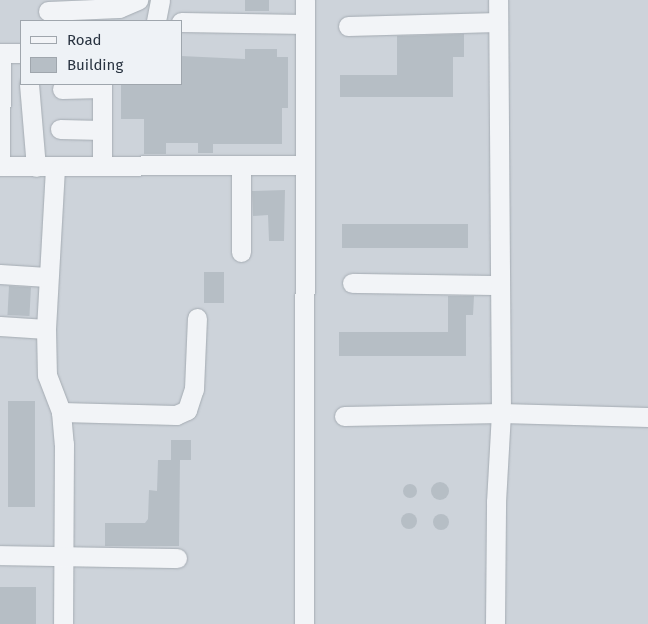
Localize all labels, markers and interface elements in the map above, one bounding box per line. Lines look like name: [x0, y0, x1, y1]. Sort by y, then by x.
legend: [20, 20, 182, 85]
text: Road: [67, 31, 102, 49]
text: Building: [67, 56, 123, 74]

